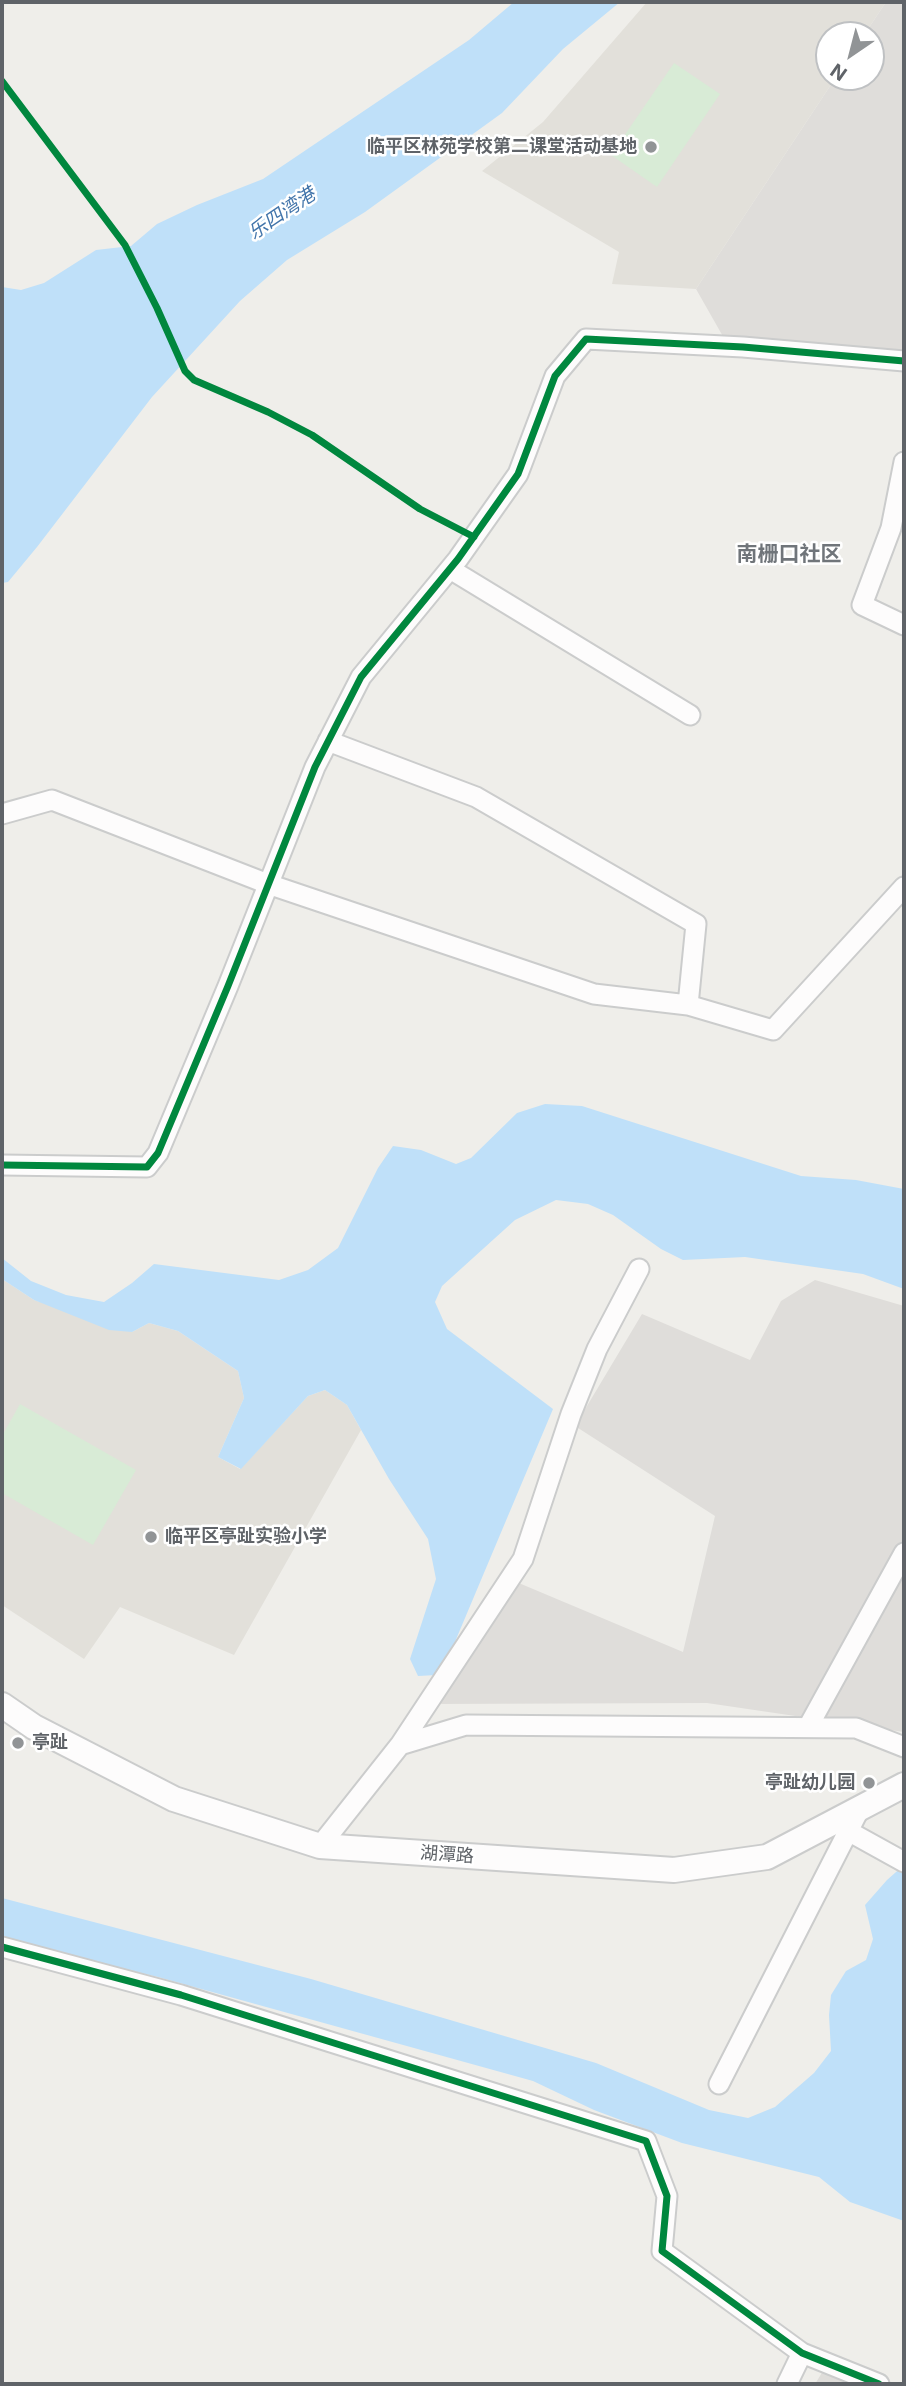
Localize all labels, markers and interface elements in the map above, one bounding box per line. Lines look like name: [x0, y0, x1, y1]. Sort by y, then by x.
north arrow: [815, 21, 885, 91]
text: N: [826, 58, 851, 86]
place label: 临平区林苑学校第二课堂活动基地: [367, 136, 637, 158]
marker: 临平区林苑学校第二课堂活动基地: [643, 139, 659, 155]
water label: 乐四湾港: [244, 183, 320, 245]
district label: 南栅口社区: [737, 542, 841, 568]
place label: 临平区亭趾实验小学: [165, 1526, 327, 1548]
marker: 临平区亭趾实验小学: [143, 1529, 159, 1545]
place label: 亭趾: [32, 1732, 68, 1754]
marker: 亭趾: [10, 1735, 26, 1751]
place label: 亭趾幼儿园: [765, 1772, 855, 1794]
marker: 亭趾幼儿园: [861, 1775, 877, 1791]
street label: 湖潭路: [419, 1842, 475, 1868]

